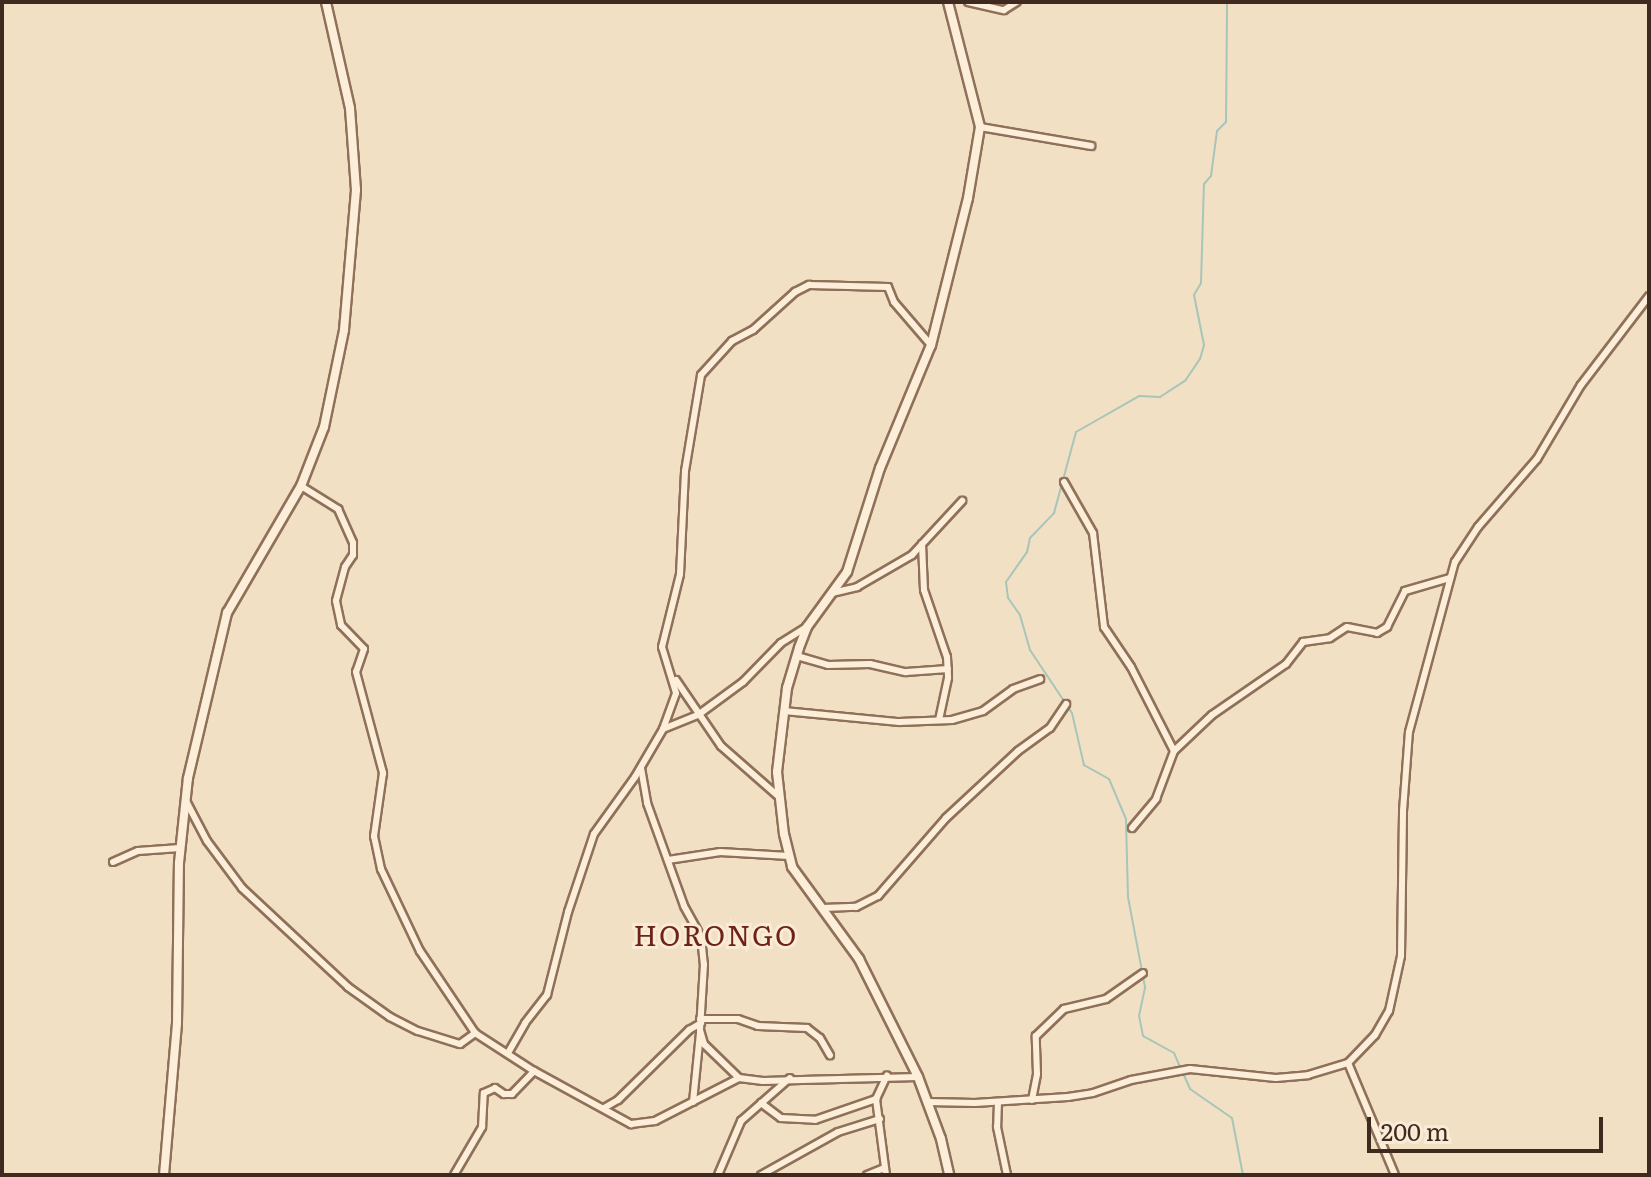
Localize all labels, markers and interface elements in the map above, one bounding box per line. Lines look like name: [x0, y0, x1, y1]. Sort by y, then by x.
district label: HORONGO: [634, 917, 798, 951]
scale bar: [1371, 1101, 1607, 1151]
text: 200 m: [1381, 1113, 1449, 1148]

